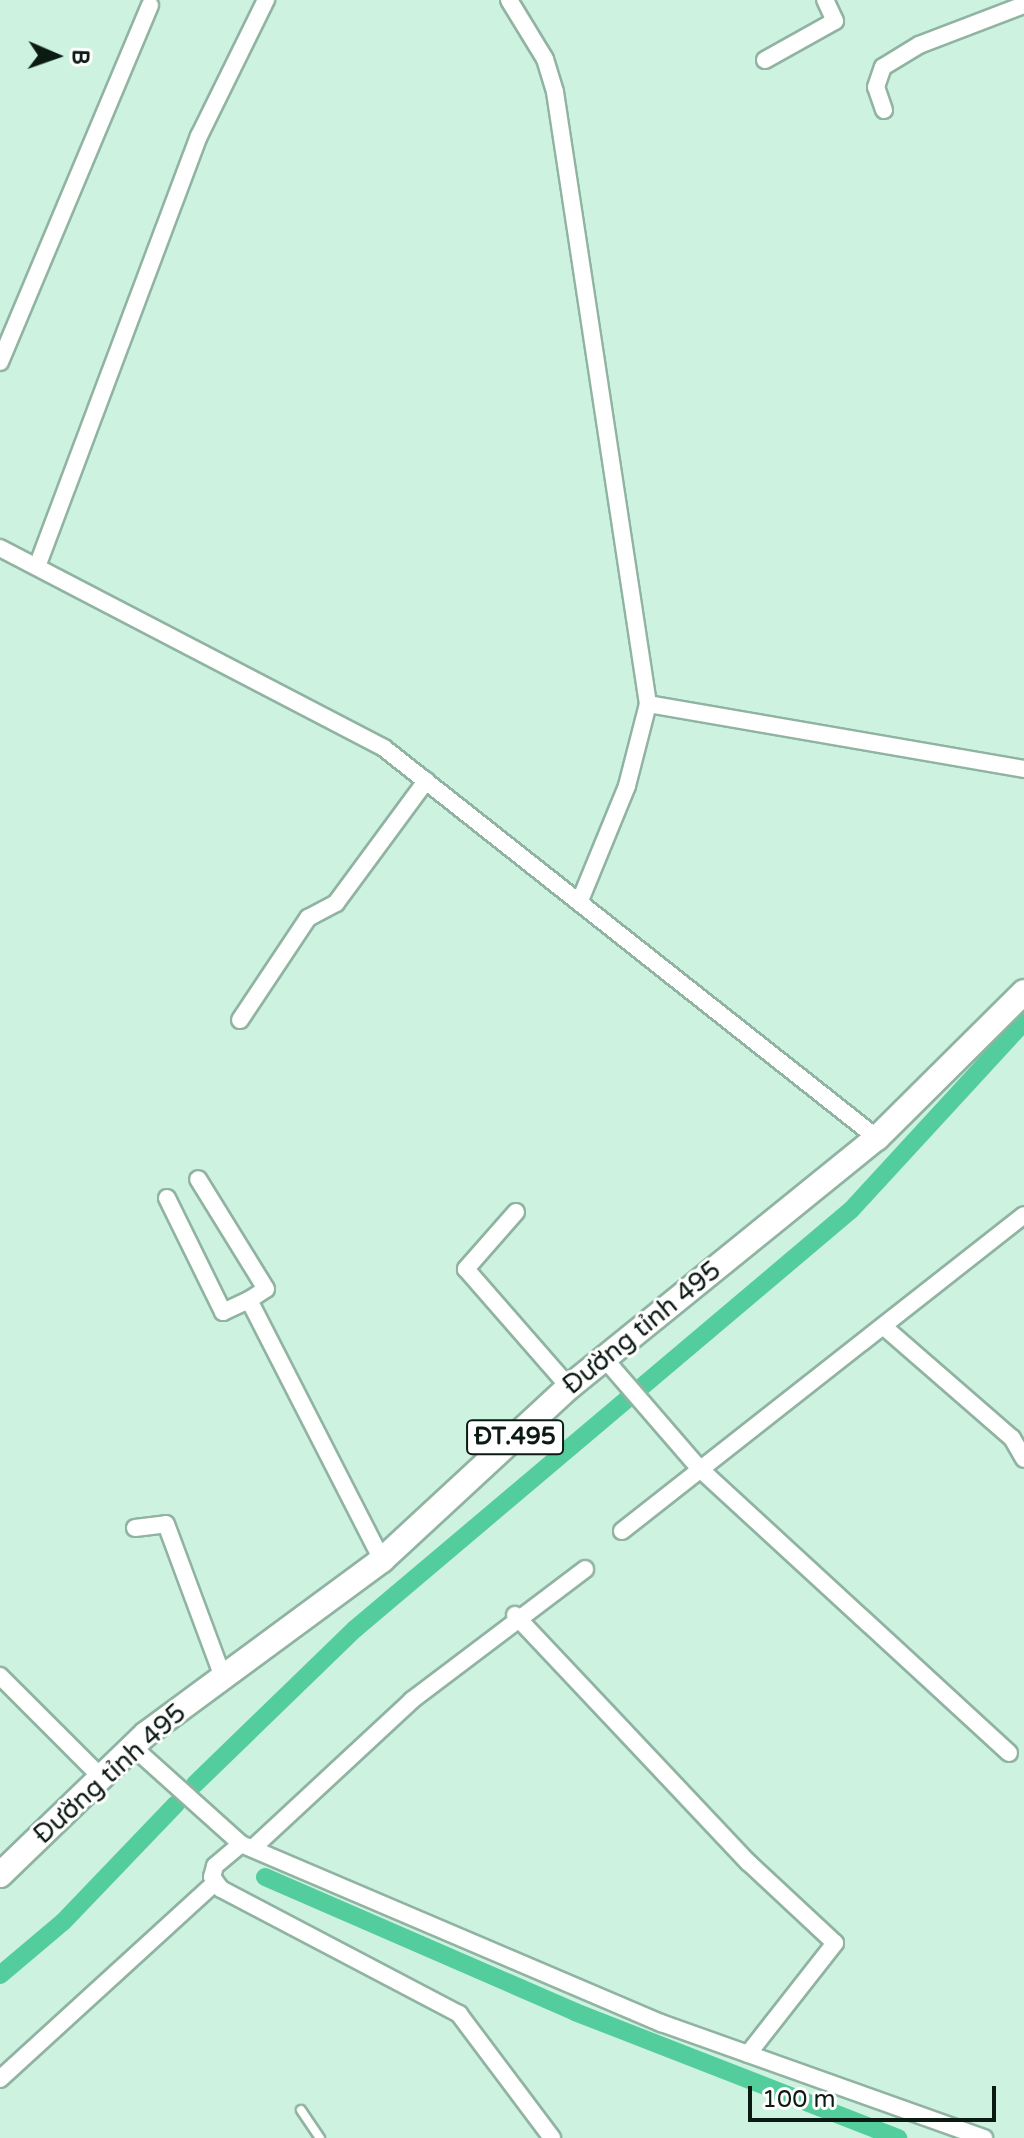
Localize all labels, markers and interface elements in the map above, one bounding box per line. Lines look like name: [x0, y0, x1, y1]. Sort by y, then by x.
north arrow: [16, 16, 96, 96]
text: B: [67, 49, 93, 65]
street label: Đường tỉnh 495: [557, 1255, 727, 1401]
road number: ĐT.495: [465, 1417, 565, 1457]
street label: Đường tỉnh 495: [27, 1697, 193, 1851]
scale bar: [752, 2070, 1000, 2120]
text: 100 m: [762, 2085, 836, 2114]

